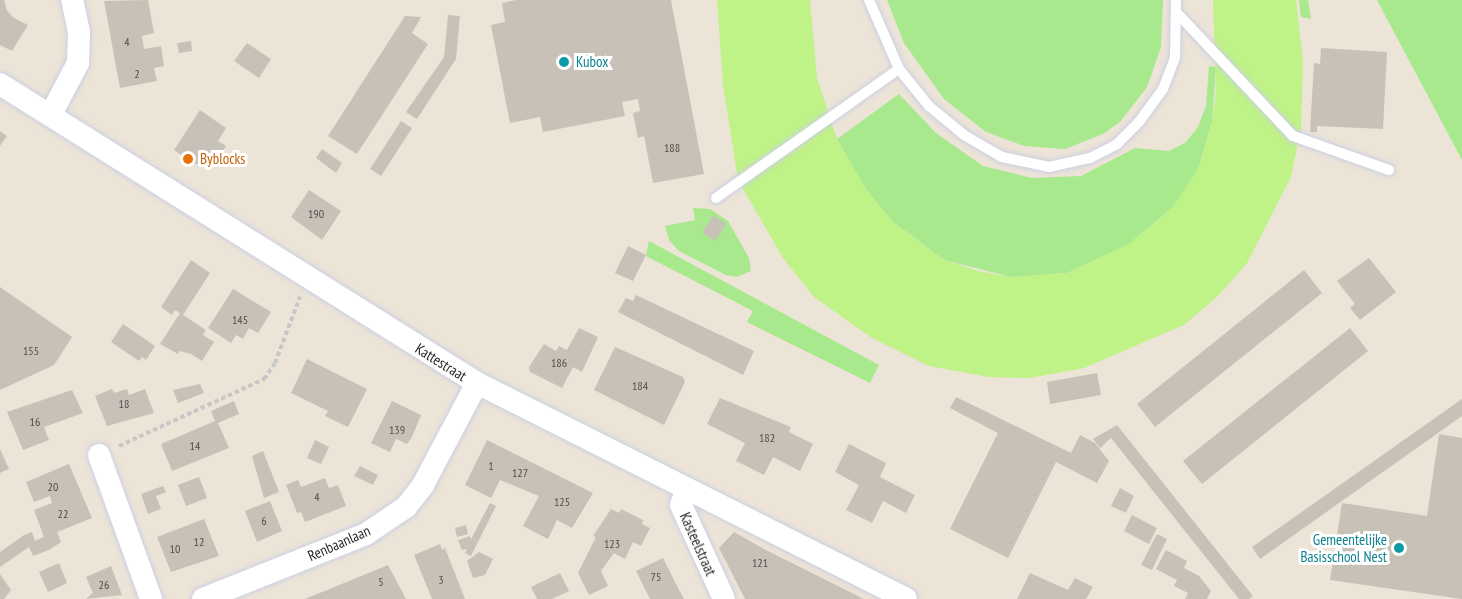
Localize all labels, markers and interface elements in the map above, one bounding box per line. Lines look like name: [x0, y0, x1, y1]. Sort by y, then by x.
house number: 4: [124, 35, 130, 49]
place label: Kubox: [576, 53, 608, 71]
marker: Kubox: [557, 55, 571, 69]
house number: 2: [134, 67, 140, 81]
house number: 188: [664, 141, 680, 155]
place label: Byblocks: [200, 150, 245, 168]
marker: Byblocks: [181, 152, 195, 166]
house number: 190: [308, 207, 324, 221]
house number: 145: [232, 313, 248, 327]
street label: Kattestraat: [412, 339, 470, 385]
house number: 155: [23, 344, 39, 358]
house number: 186: [551, 356, 567, 370]
house number: 184: [632, 379, 648, 393]
house number: 18: [119, 397, 129, 411]
house number: 16: [30, 415, 40, 429]
house number: 139: [389, 423, 405, 437]
house number: 182: [759, 431, 775, 445]
house number: 14: [190, 439, 200, 453]
house number: 1: [488, 459, 494, 473]
house number: 127: [512, 466, 528, 480]
house number: 20: [48, 480, 58, 494]
house number: 4: [314, 490, 320, 504]
house number: 125: [554, 495, 570, 509]
house number: 22: [58, 507, 68, 521]
street label: Kasteelstraat: [676, 510, 720, 578]
house number: 6: [261, 514, 267, 528]
street label: Renbaanlaan: [305, 521, 373, 565]
place label: Gemeentelijke Basisschool Nest: [1300, 530, 1387, 565]
house number: 12: [194, 535, 204, 549]
house number: 123: [604, 537, 620, 551]
marker: Gemeentelijke Basisschool Nest: [1392, 541, 1406, 555]
house number: 10: [170, 542, 180, 556]
house number: 121: [752, 556, 768, 570]
house number: 75: [651, 570, 661, 584]
house number: 3: [438, 573, 444, 587]
house number: 5: [378, 575, 384, 589]
house number: 26: [99, 578, 109, 592]

